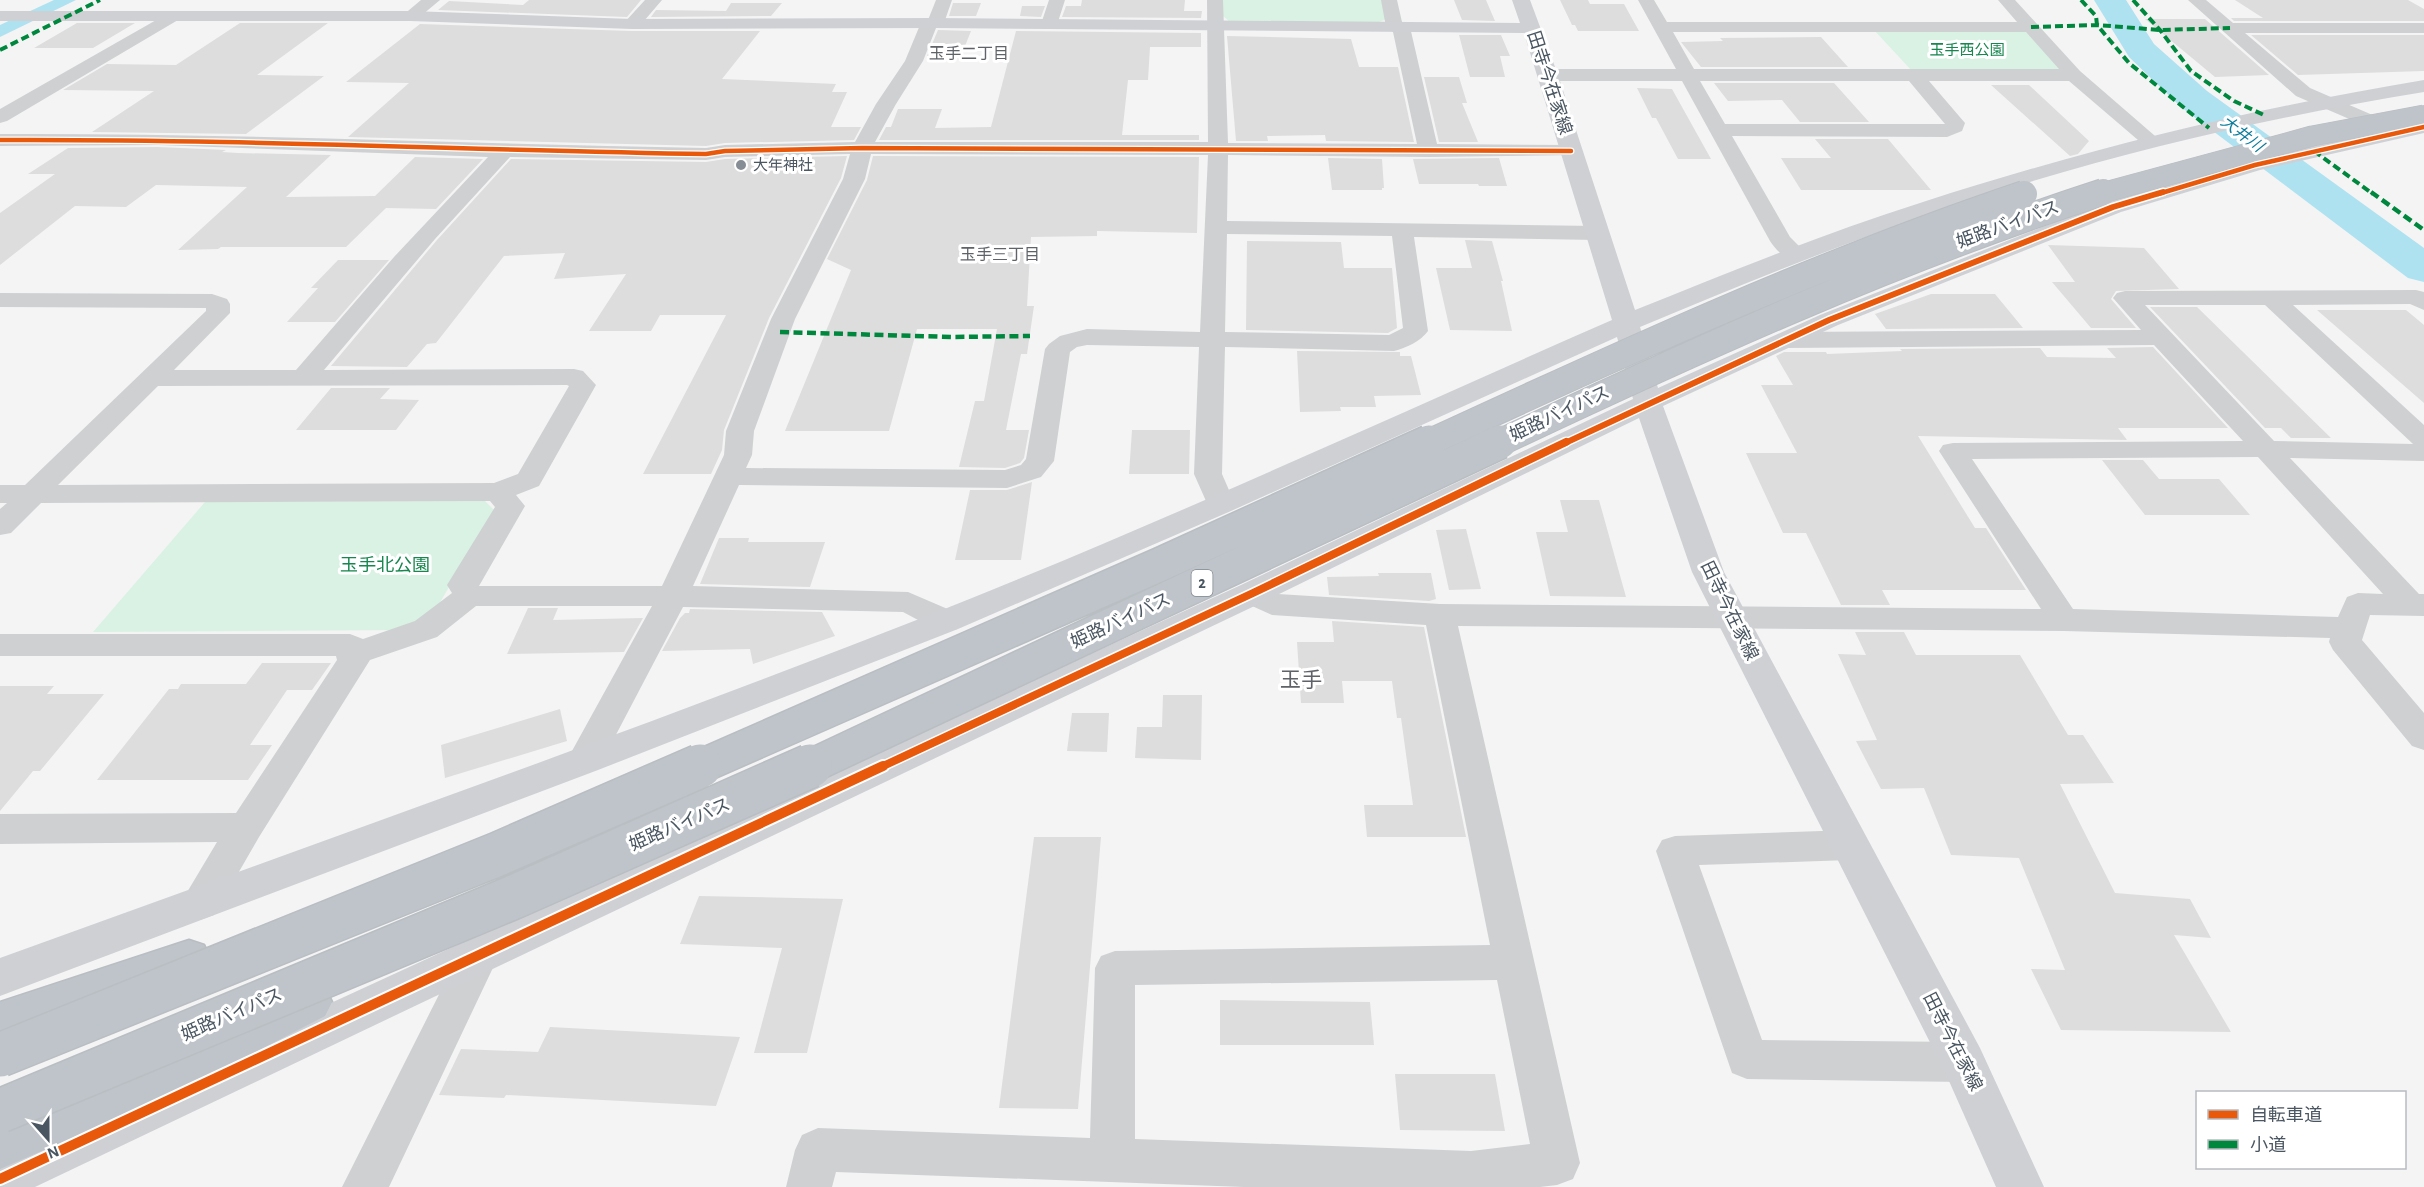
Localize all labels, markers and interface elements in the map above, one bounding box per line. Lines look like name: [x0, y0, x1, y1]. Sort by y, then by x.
street label: 田寺今在家線: [1524, 28, 1576, 137]
park label: 玉手西公園: [1929, 42, 2005, 58]
district label: 玉手二丁目: [929, 45, 1009, 62]
water label: 大井川: [2218, 112, 2268, 156]
place label: 大年神社: [753, 157, 813, 173]
marker: 大年神社: [734, 158, 748, 172]
street label: 姫路バイパス: [1954, 196, 2062, 252]
district label: 玉手三丁目: [960, 246, 1040, 263]
street label: 姫路バイパス: [1507, 381, 1613, 445]
park label: 玉手北公園: [340, 555, 430, 575]
street label: 田寺今在家線: [1697, 558, 1763, 663]
road number: 2: [1192, 570, 1212, 596]
street label: 姫路バイパス: [1068, 588, 1174, 652]
district label: 玉手: [1280, 669, 1322, 691]
street label: 姫路バイパス: [626, 794, 733, 854]
street label: 姫路バイパス: [178, 984, 285, 1044]
street label: 田寺今在家線: [1919, 989, 1986, 1094]
legend: [2196, 1091, 2406, 1169]
text: 自転車道: [2250, 1105, 2322, 1125]
north arrow: [18, 1109, 78, 1169]
text: 小道: [2250, 1135, 2286, 1155]
text: N: [45, 1143, 61, 1162]

